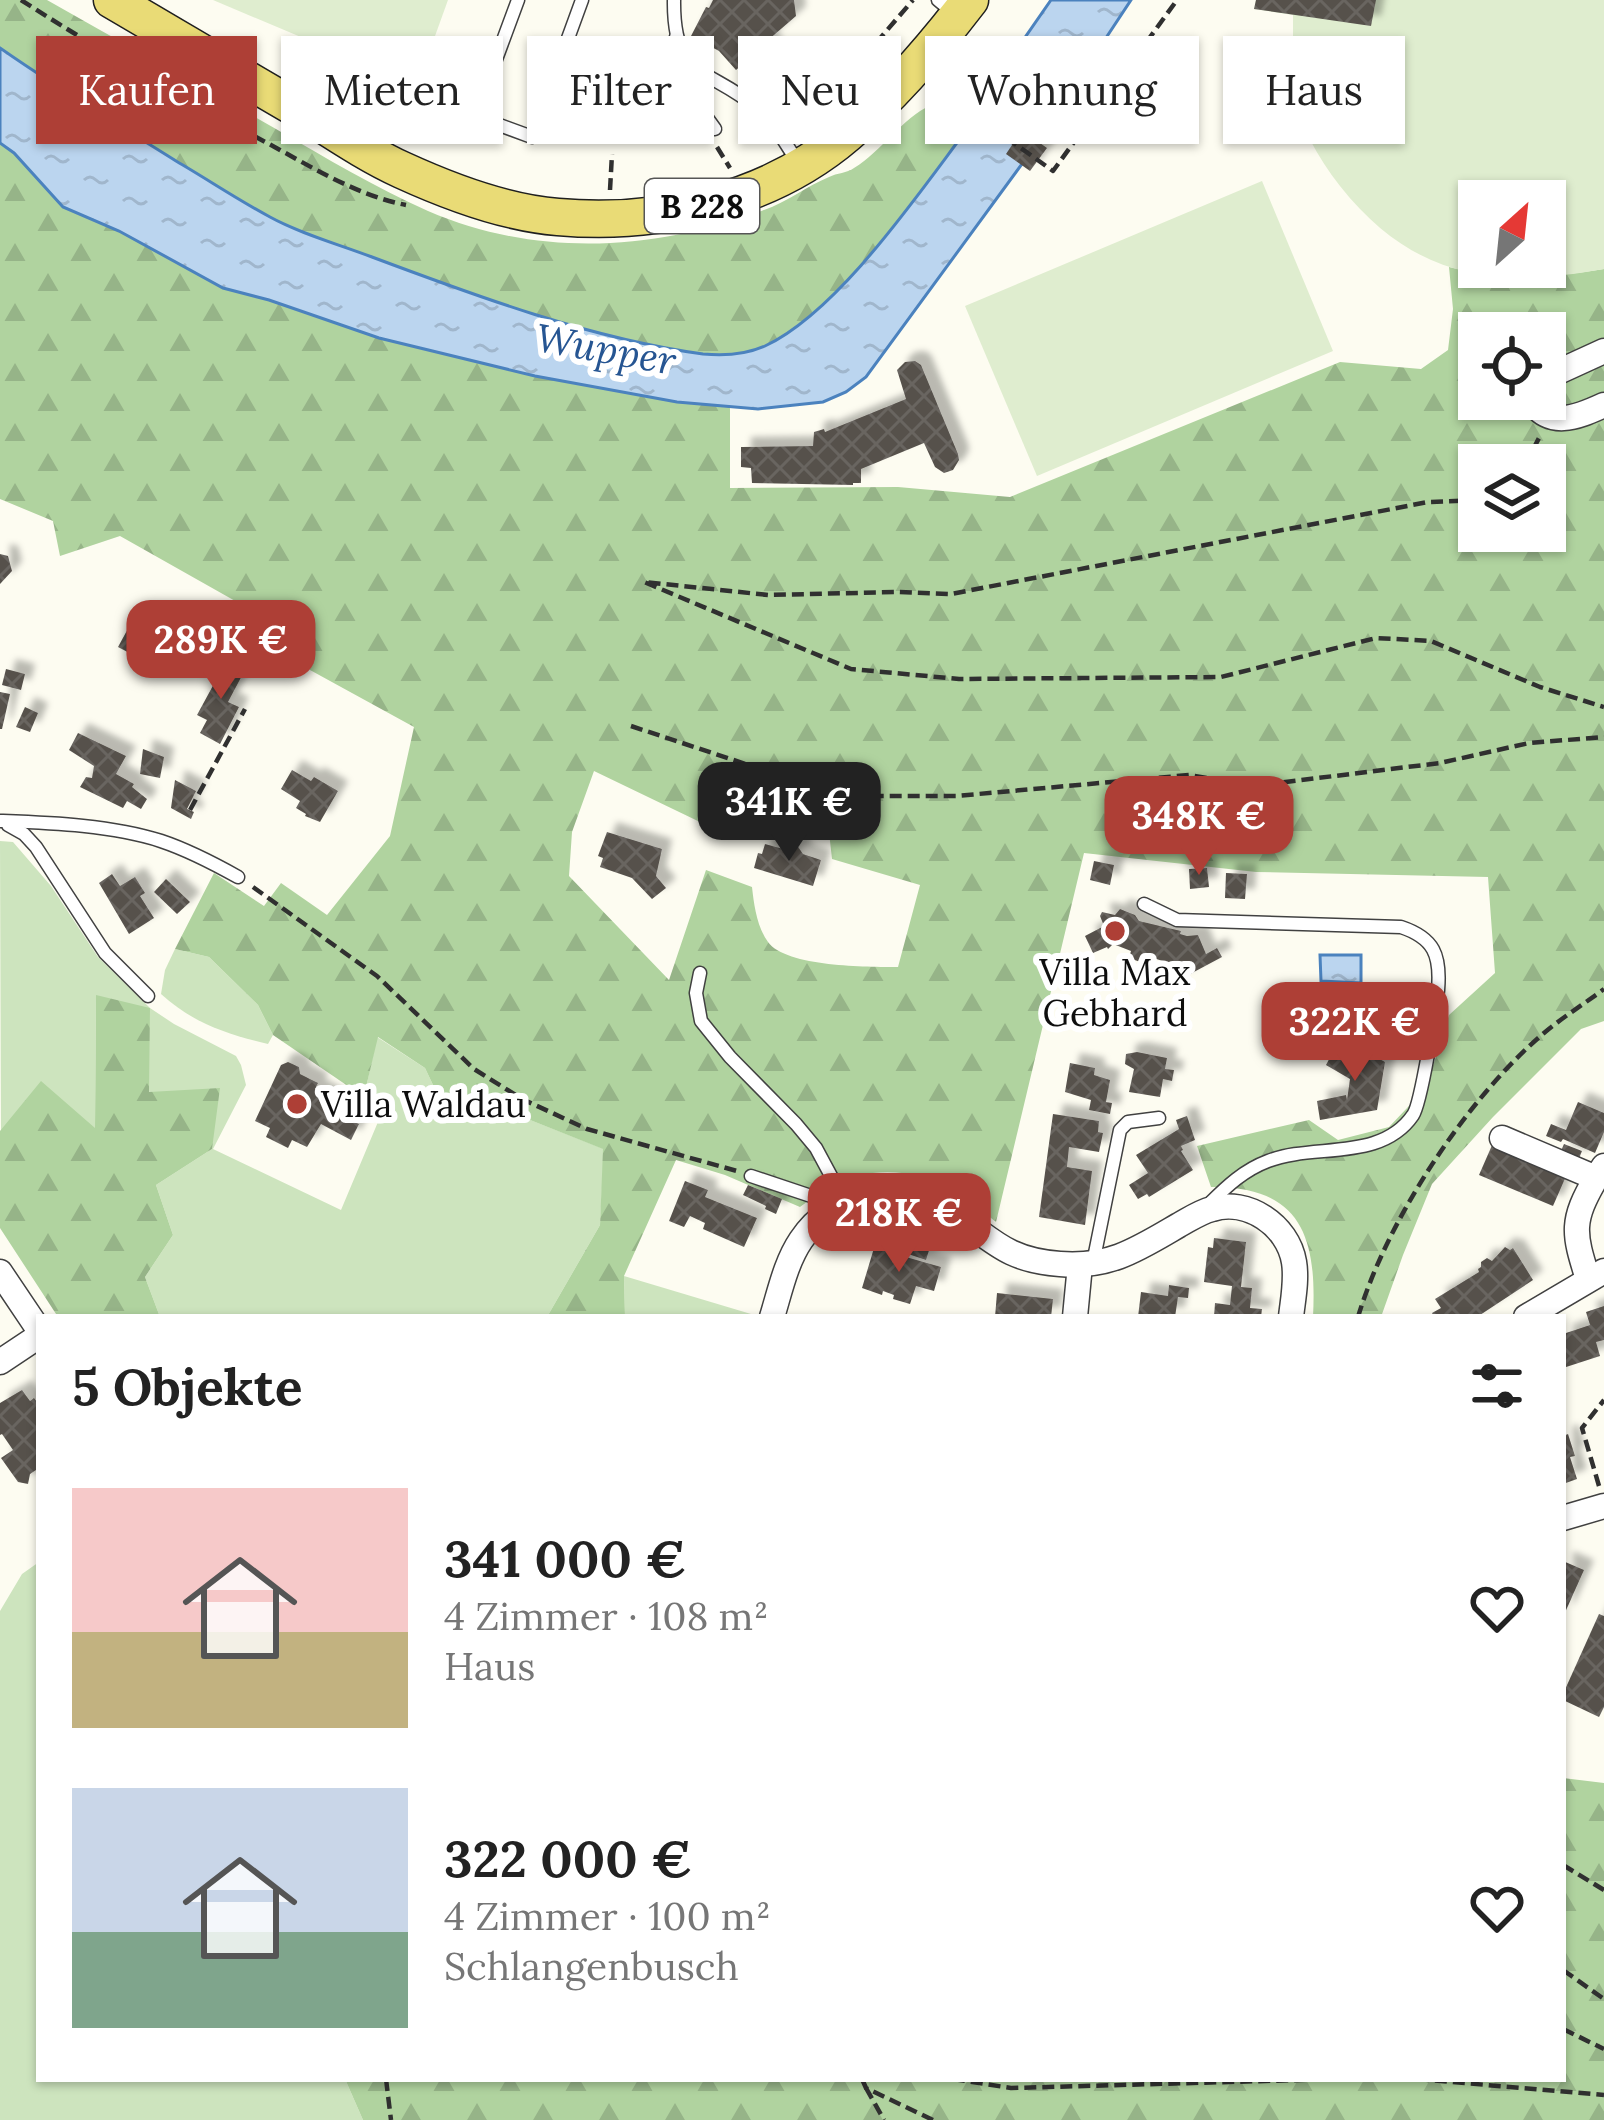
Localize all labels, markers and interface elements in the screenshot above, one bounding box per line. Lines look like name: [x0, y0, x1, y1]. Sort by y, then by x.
chip: Kaufen: [36, 36, 257, 144]
chip: Mieten: [281, 36, 503, 144]
chip: Filter: [527, 36, 714, 144]
chip: Neu: [738, 36, 901, 144]
chip: Wohnung: [925, 36, 1199, 144]
chip: Haus: [1223, 36, 1405, 144]
road number: B 228: [645, 179, 759, 233]
north arrow: [1458, 180, 1566, 288]
map controls: [1458, 180, 1566, 552]
water label: Wupper: [532, 312, 680, 386]
button: locate: [1458, 312, 1566, 420]
button: layers: [1458, 444, 1566, 552]
pin: 289K €: [123, 600, 319, 702]
text: 289K €: [153, 614, 289, 664]
pin: 341K €: [691, 762, 887, 864]
text: 341K €: [725, 776, 853, 826]
pin: 348K €: [1101, 776, 1297, 878]
text: 348K €: [1131, 790, 1267, 840]
marker: Villa Max Gebhard: [1102, 918, 1128, 944]
place label: Villa Max Gebhard: [1038, 949, 1191, 1036]
pin: 322K €: [1257, 982, 1453, 1084]
text: 322K €: [1289, 996, 1422, 1046]
place label: Villa Waldau: [320, 1081, 526, 1127]
marker: Villa Waldau: [284, 1091, 310, 1117]
pin: 218K €: [801, 1173, 997, 1275]
text: 218K €: [835, 1187, 963, 1237]
icon: filters: [1464, 1353, 1530, 1419]
text: 5 Objekte: [72, 1354, 302, 1419]
text: 341 000 €: [444, 1526, 687, 1591]
icon: home: [168, 1536, 312, 1680]
icon: heart: [1464, 1575, 1530, 1641]
text: 4 Zimmer · 108 m²: [444, 1591, 768, 1641]
text: Haus: [444, 1641, 535, 1691]
text: 322 000 €: [444, 1826, 692, 1891]
icon: home: [168, 1836, 312, 1980]
icon: heart: [1464, 1875, 1530, 1941]
text: 4 Zimmer · 100 m²: [444, 1891, 771, 1941]
text: Schlangenbusch: [444, 1941, 739, 1991]

